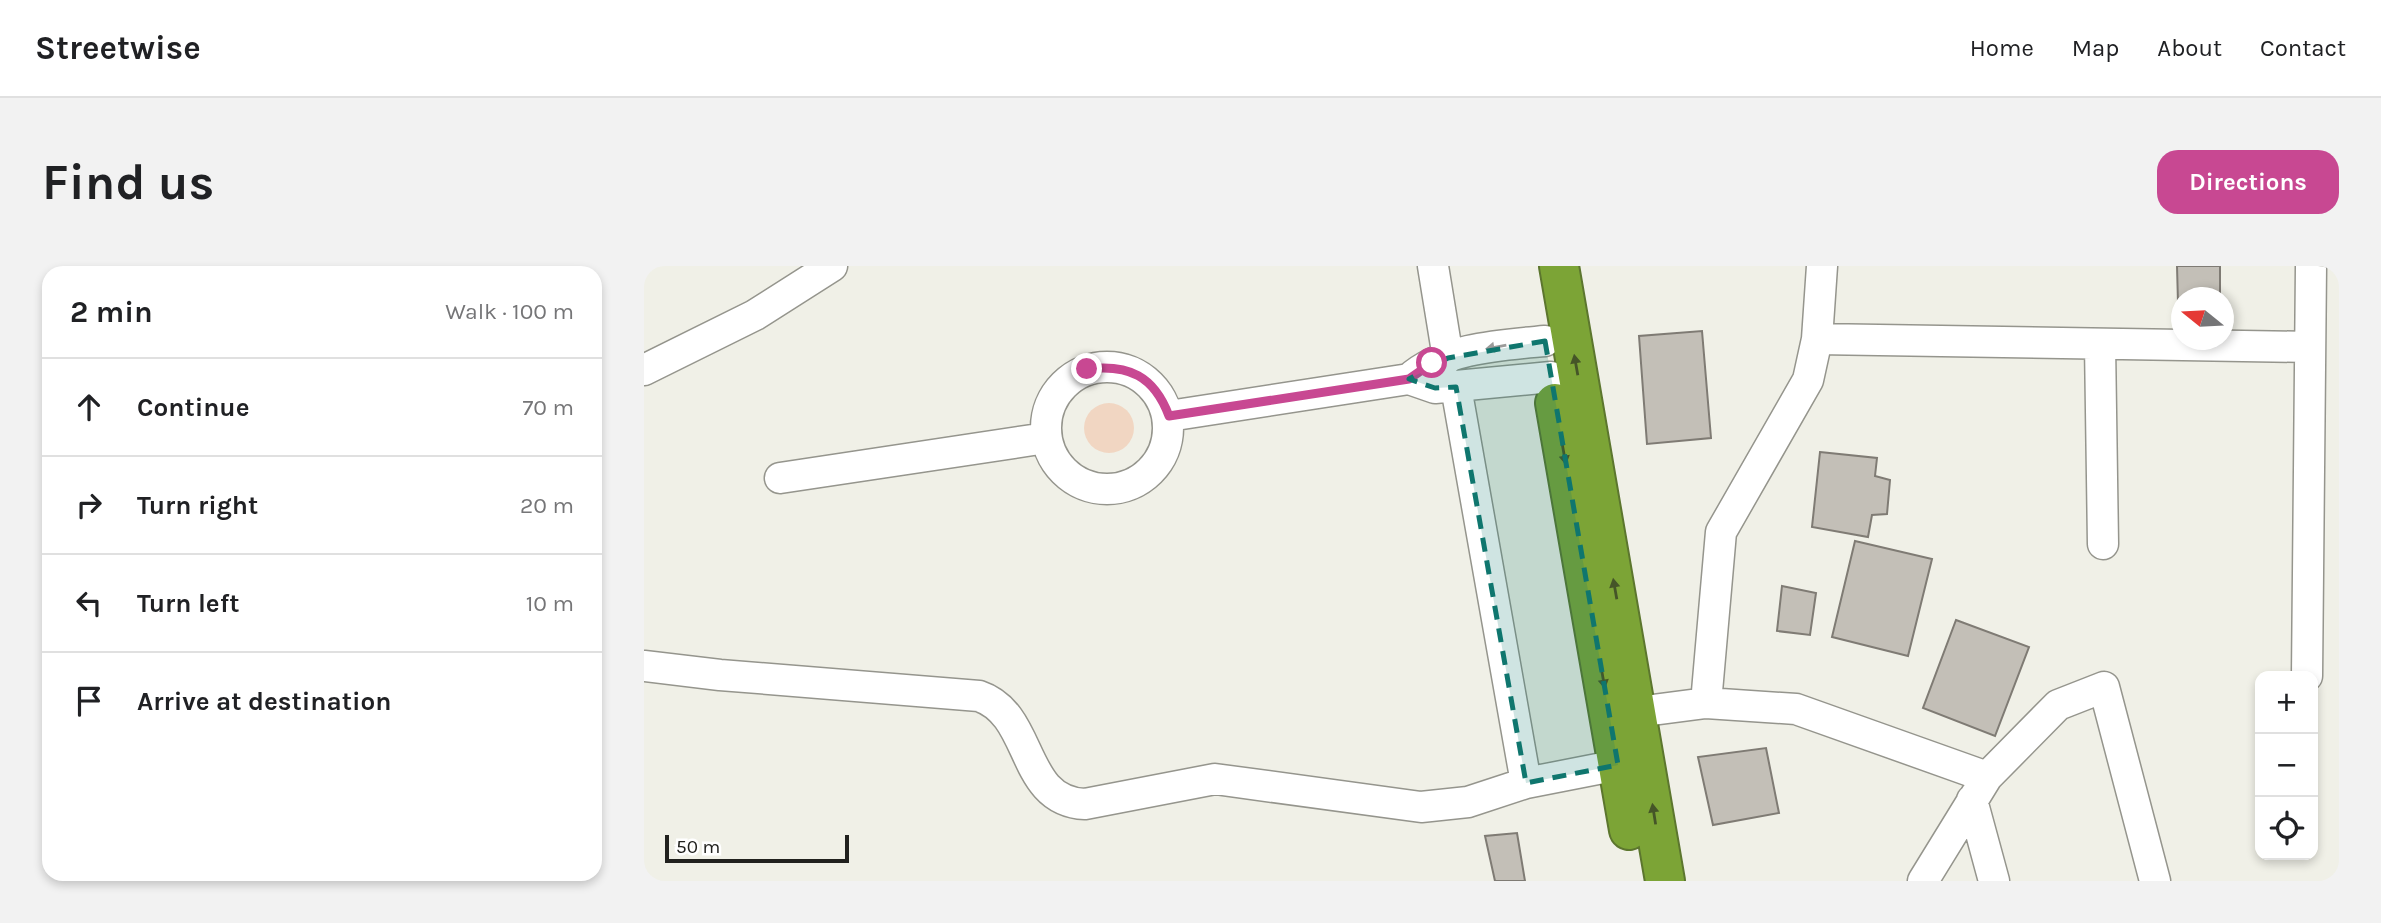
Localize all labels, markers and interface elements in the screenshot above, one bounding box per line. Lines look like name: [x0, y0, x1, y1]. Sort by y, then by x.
text: Streetwise: [35, 29, 201, 67]
text: Home: [1970, 34, 2034, 62]
text: Map: [2072, 34, 2119, 62]
text: About: [2157, 34, 2222, 62]
text: Contact: [2260, 34, 2346, 62]
button: Directions: [2157, 150, 2339, 214]
text: Find us: [42, 154, 214, 211]
north arrow: [2171, 287, 2234, 350]
text: 2 min: [70, 294, 153, 330]
text: Walk · 100 m: [445, 298, 574, 325]
one-way arrow: [1485, 342, 1507, 353]
route start: [1416, 347, 1447, 378]
route end: [1071, 353, 1102, 384]
one-way arrow: [1570, 354, 1581, 376]
icon: ahead: [70, 388, 108, 426]
text: Continue: [137, 392, 249, 423]
text: 70 m: [523, 394, 574, 421]
one-way arrow: [1559, 443, 1570, 465]
icon: right: [70, 486, 108, 524]
text: Turn right: [137, 490, 258, 521]
text: 20 m: [520, 492, 574, 519]
one-way arrow: [1609, 578, 1620, 600]
icon: left: [70, 584, 108, 622]
text: Turn left: [137, 588, 239, 619]
text: 10 m: [526, 590, 574, 617]
one-way arrow: [1598, 667, 1609, 689]
map controls: [2255, 671, 2318, 860]
button: +: [2255, 671, 2318, 734]
icon: arrive: [70, 682, 108, 720]
text: Arrive at destination: [137, 686, 391, 717]
button: −: [2255, 734, 2318, 797]
button: locate: [2255, 797, 2318, 860]
one-way arrow: [1648, 803, 1659, 825]
scale bar: [665, 832, 849, 864]
text: 50 m: [676, 836, 720, 858]

